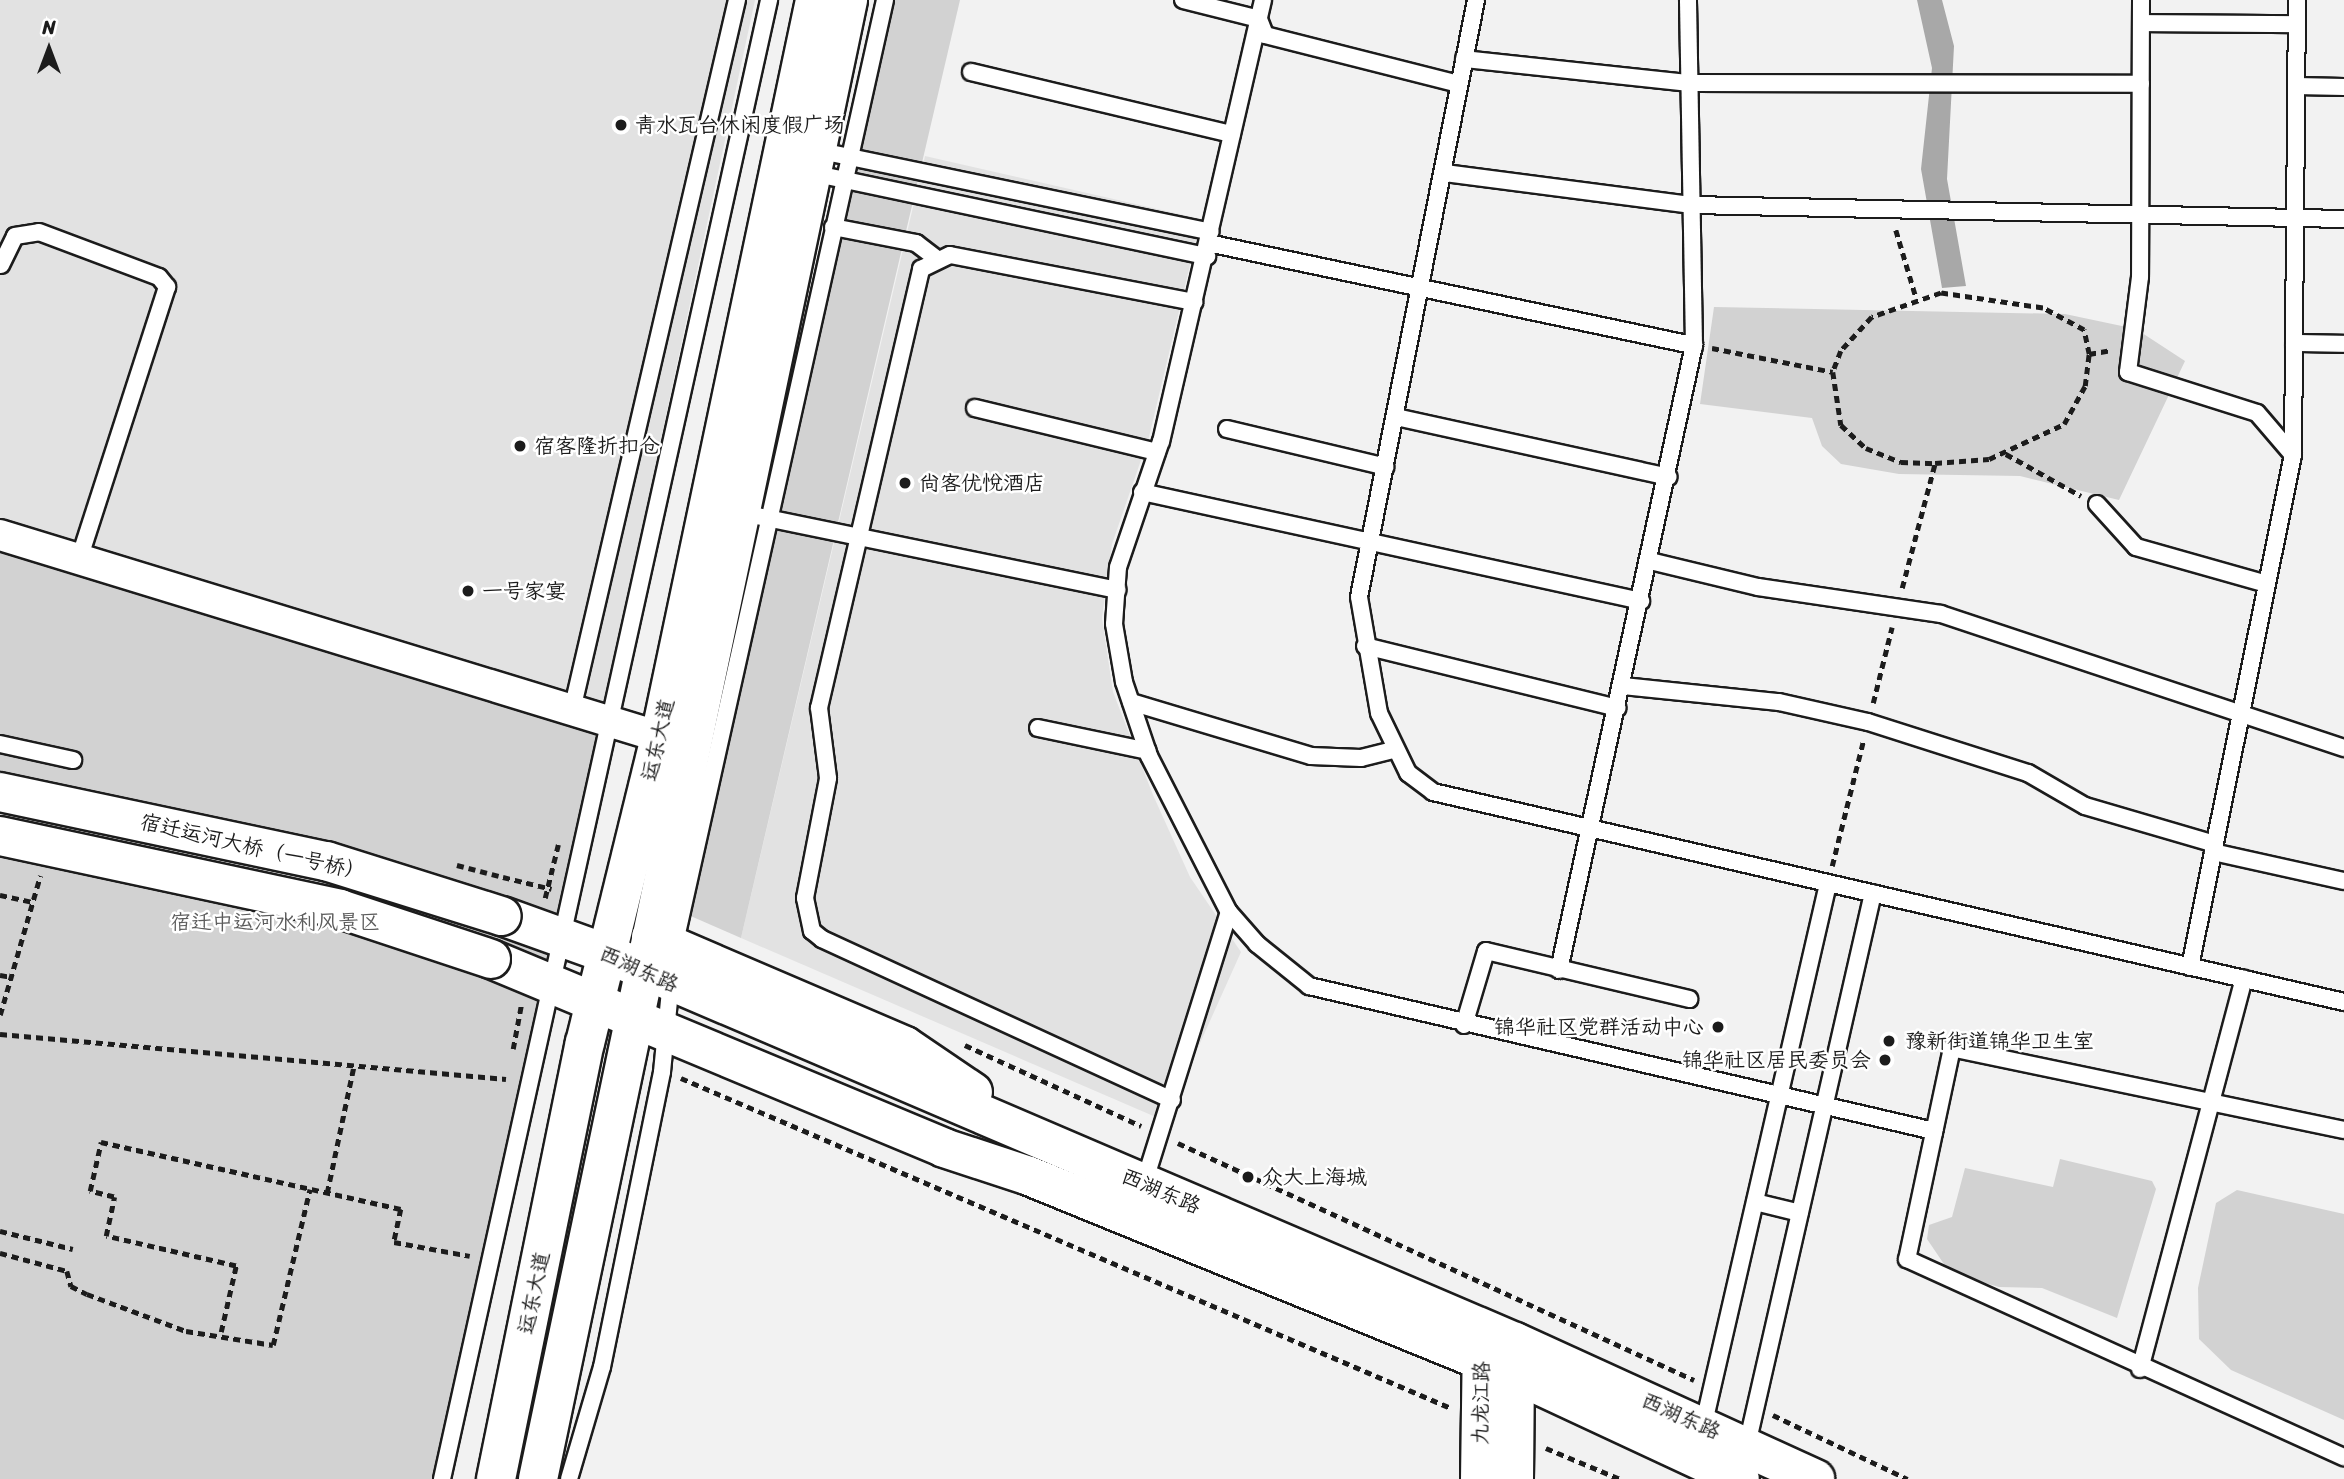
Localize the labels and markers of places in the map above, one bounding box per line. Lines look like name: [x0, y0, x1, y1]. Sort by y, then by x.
place label: 青水瓦台休闲度假广场: [635, 112, 845, 138]
marker: 青水瓦台休闲度假广场: [613, 117, 629, 133]
place label: 宿客隆折扣仓: [534, 433, 660, 459]
marker: 宿客隆折扣仓: [512, 438, 528, 454]
place label: 尚客优悦酒店: [919, 470, 1045, 496]
marker: 尚客优悦酒店: [897, 475, 913, 491]
place label: 一号家宴: [482, 578, 566, 604]
marker: 一号家宴: [460, 583, 476, 599]
place label: 锦华社区党群活动中心: [1494, 1014, 1704, 1040]
marker: 锦华社区党群活动中心: [1710, 1019, 1726, 1035]
place label: 豫新街道锦华卫生室: [1905, 1028, 2094, 1054]
marker: 豫新街道锦华卫生室: [1879, 1031, 1899, 1051]
place label: 锦华社区居民委员会: [1682, 1047, 1871, 1073]
marker: 锦华社区居民委员会: [1877, 1052, 1893, 1068]
place label: 众大上海城: [1262, 1164, 1367, 1190]
marker: 众大上海城: [1240, 1169, 1256, 1185]

